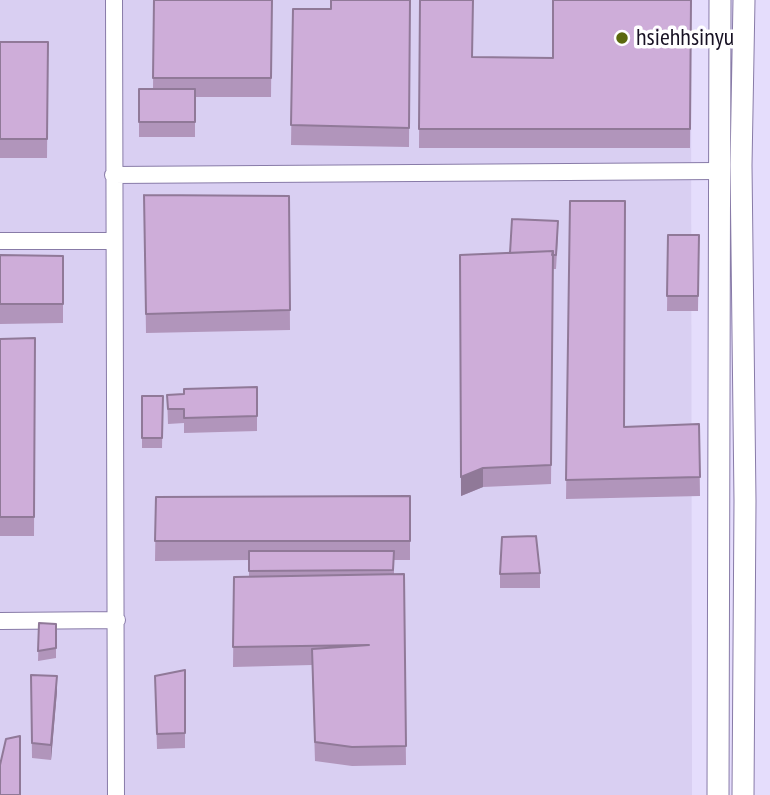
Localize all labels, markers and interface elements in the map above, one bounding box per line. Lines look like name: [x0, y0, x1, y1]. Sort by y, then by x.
place label: hsiehhsinyu: [636, 24, 734, 52]
marker: hsiehhsinyu: [614, 30, 630, 46]

